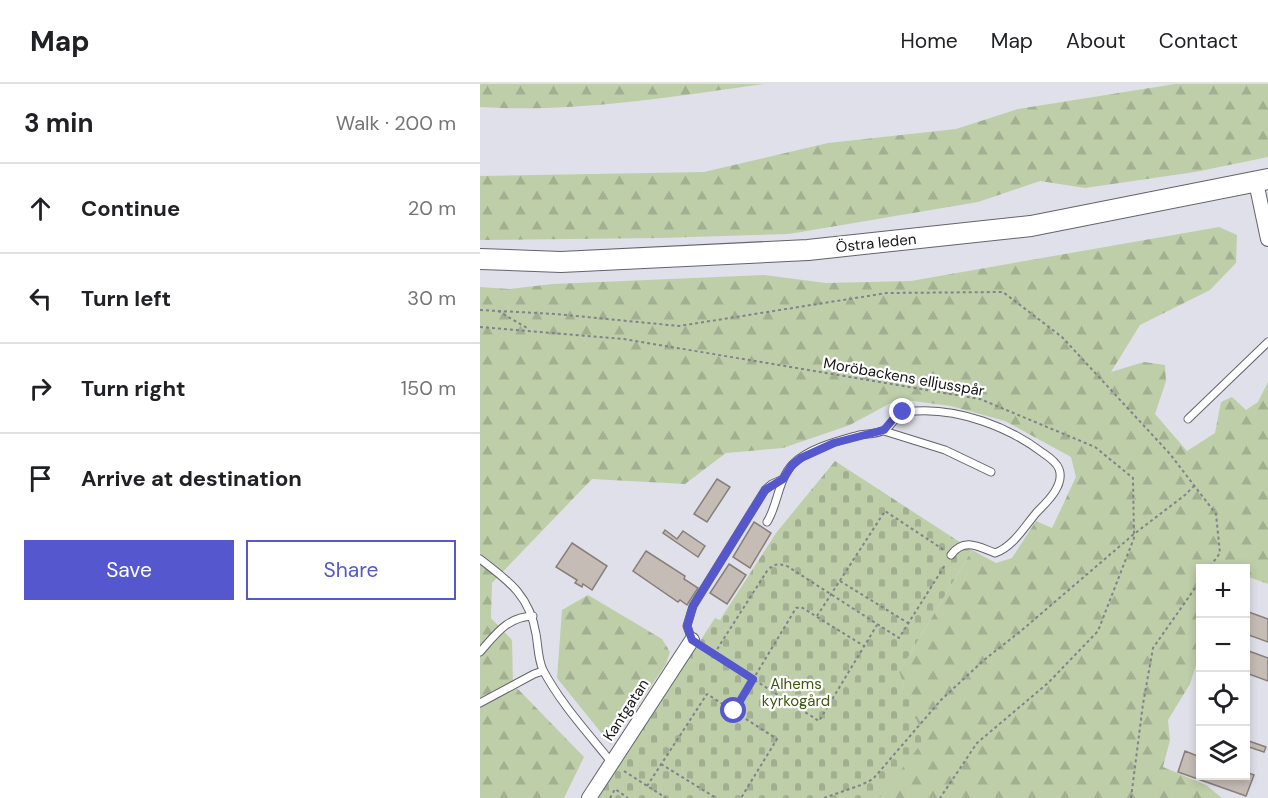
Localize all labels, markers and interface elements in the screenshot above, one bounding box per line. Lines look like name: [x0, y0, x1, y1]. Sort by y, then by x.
text: Map: [30, 23, 90, 60]
text: Home: [900, 27, 958, 55]
text: Map: [991, 27, 1033, 55]
text: About: [1066, 27, 1126, 55]
text: Contact: [1159, 27, 1238, 55]
text: 3 min: [24, 106, 93, 140]
text: Walk · 200 m: [336, 110, 456, 136]
icon: ahead: [24, 192, 57, 225]
text: Continue: [81, 194, 180, 223]
text: 20 m: [408, 195, 456, 221]
street label: Östra leden: [835, 229, 917, 257]
icon: left: [24, 282, 57, 315]
text: Turn left: [81, 284, 171, 313]
text: 30 m: [407, 285, 456, 311]
street label: Moröbackens elljusspår: [822, 353, 986, 401]
icon: right: [24, 372, 57, 405]
text: Turn right: [81, 374, 186, 403]
text: 150 m: [401, 375, 456, 401]
route end: [889, 398, 915, 424]
icon: arrive: [24, 462, 57, 495]
text: Arrive at destination: [81, 464, 302, 493]
button: Save: [24, 540, 234, 600]
button: Share: [246, 540, 456, 600]
map controls: [1196, 564, 1250, 780]
button: +: [1196, 564, 1250, 618]
button: −: [1196, 618, 1250, 672]
button: locate: [1196, 672, 1250, 726]
park label: Alhems kyrkogård: [762, 674, 830, 711]
street label: Kantgatan: [599, 675, 653, 745]
route start: [720, 697, 746, 723]
button: layers: [1196, 726, 1250, 780]

